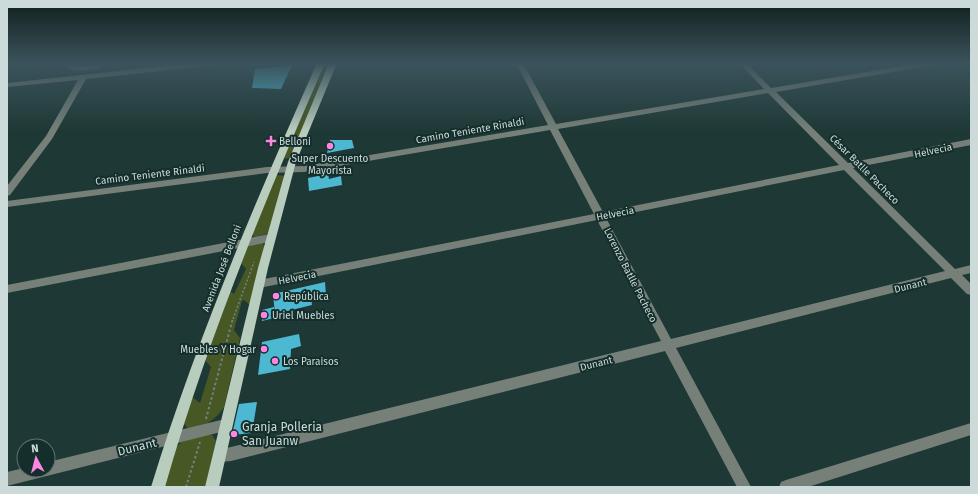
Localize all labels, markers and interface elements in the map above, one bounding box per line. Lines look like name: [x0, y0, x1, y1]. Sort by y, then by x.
street label: Camino Teniente Rinaldi: [415, 115, 526, 146]
street label: César Batlle Pacheco: [827, 132, 902, 207]
marker: Belloni: [266, 136, 276, 146]
place label: Belloni: [279, 136, 311, 148]
marker: Super Descuento Mayorista: [325, 141, 335, 151]
street label: Helvecia: [913, 141, 953, 161]
place label: Super Descuento Mayorista: [292, 153, 369, 177]
street label: Camino Teniente Rinaldi: [95, 162, 206, 188]
street label: Helvecia: [595, 204, 635, 224]
street label: Avenida José Belloni: [200, 223, 244, 314]
street label: Lorenzo Batlle Pacheco: [601, 226, 659, 325]
street label: Helvecia: [277, 268, 317, 288]
street label: Dunant: [893, 276, 928, 296]
place label: República: [284, 290, 329, 303]
marker: República: [271, 291, 281, 301]
marker: Uriel Muebles: [259, 310, 269, 320]
place label: Uriel Muebles: [272, 310, 335, 322]
place label: Muebles Y Hogar: [180, 344, 256, 356]
marker: Muebles Y Hogar: [259, 344, 269, 354]
street label: Dunant: [579, 354, 614, 374]
marker: Los Paraisos: [270, 356, 280, 366]
place label: Los Paraisos: [283, 356, 339, 368]
place label: Granja Polleria San Juanw: [242, 420, 322, 448]
marker: Granja Polleria San Juanw: [229, 429, 239, 439]
street label: Dunant: [116, 435, 159, 459]
north arrow: [16, 438, 56, 478]
text: N: [30, 442, 39, 455]

